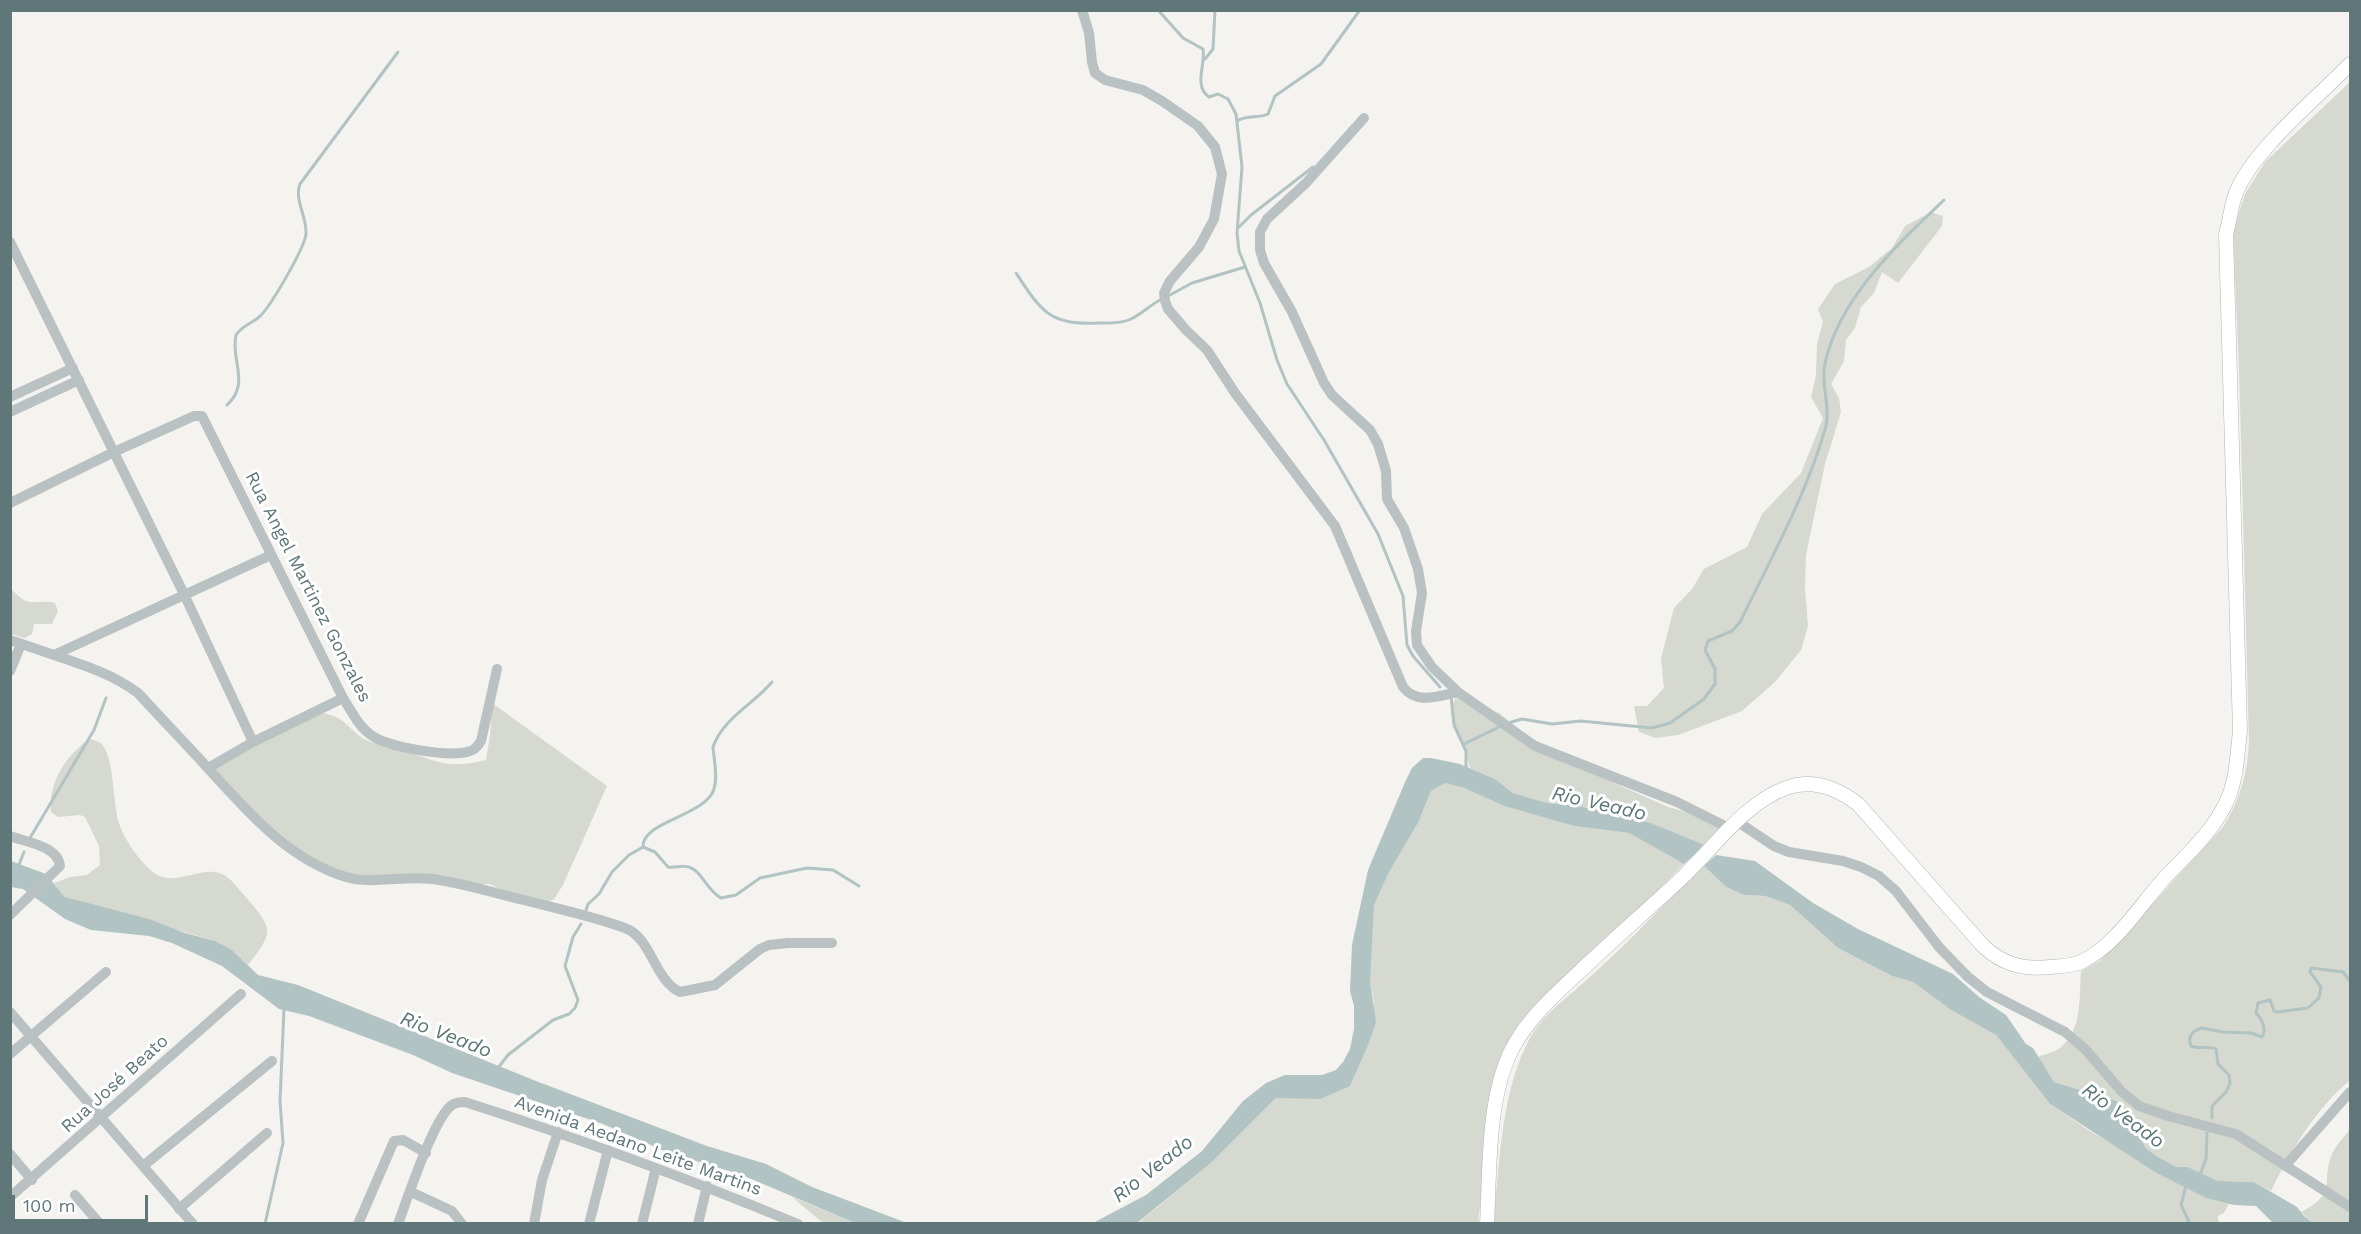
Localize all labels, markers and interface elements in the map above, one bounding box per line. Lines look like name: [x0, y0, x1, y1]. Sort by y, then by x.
street label: Rua Angel Martinez Gonzales: [240, 468, 376, 706]
water label: Rio Veado: [1550, 782, 1648, 826]
water label: Rio Veado: [397, 1007, 495, 1063]
street label: Rua José Beato: [57, 1030, 173, 1138]
water label: Rio Veado: [2077, 1078, 2169, 1154]
street label: Avenida Aedano Leite Martins: [512, 1091, 764, 1201]
water label: Rio Veado: [1108, 1130, 1198, 1208]
scale bar: [15, 1183, 152, 1221]
text: 100 m: [23, 1195, 76, 1216]

